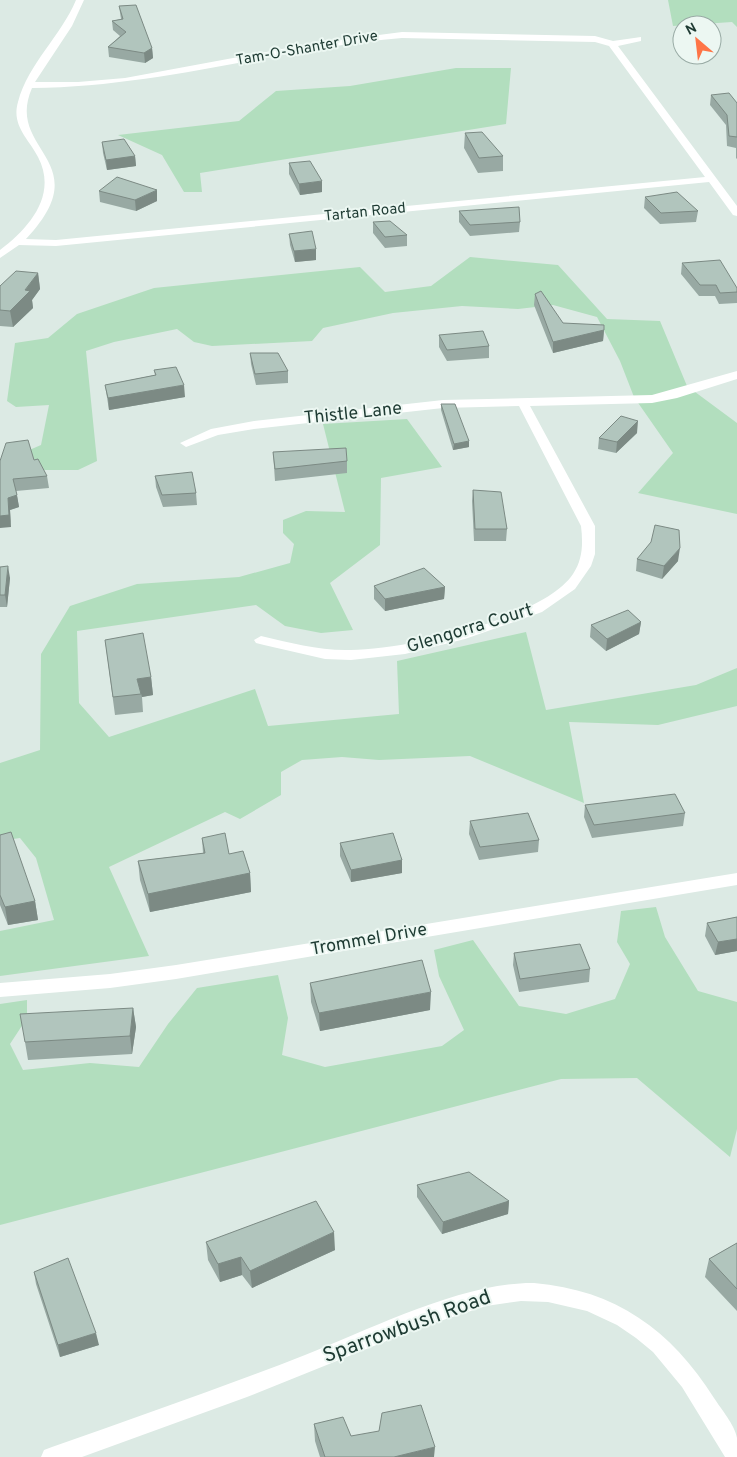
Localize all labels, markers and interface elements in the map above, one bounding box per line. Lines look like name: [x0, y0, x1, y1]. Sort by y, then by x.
north arrow: [672, 15, 722, 65]
text: N: [683, 20, 700, 40]
street label: Tam-O-Shanter Drive: [235, 27, 379, 71]
street label: Tartan Road: [323, 199, 407, 227]
street label: Thistle Lane: [303, 397, 403, 431]
street label: Glengorra Court: [404, 599, 536, 659]
street label: Trommel Drive: [309, 918, 429, 962]
street label: Sparrowbush Road: [319, 1284, 495, 1370]

